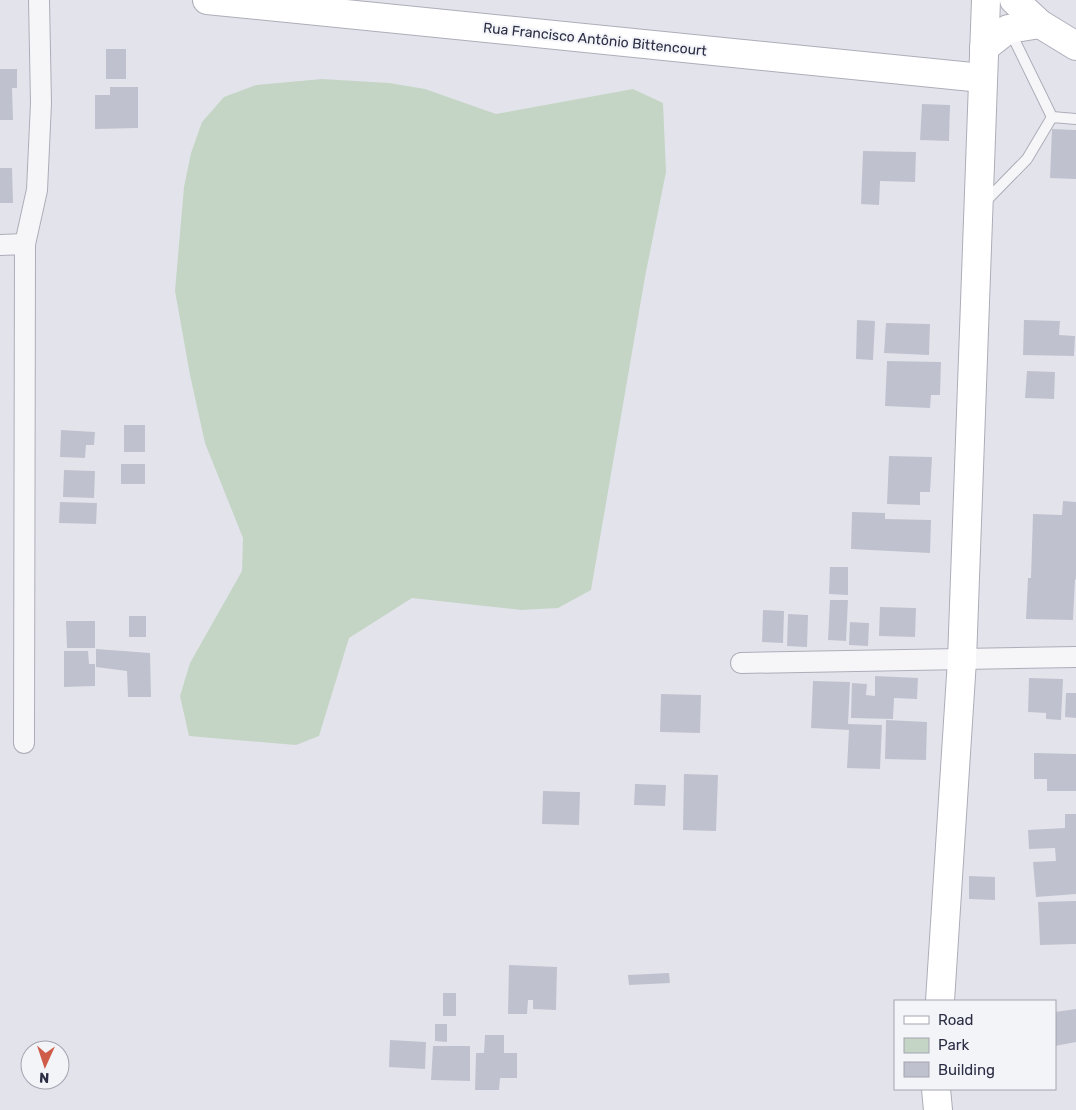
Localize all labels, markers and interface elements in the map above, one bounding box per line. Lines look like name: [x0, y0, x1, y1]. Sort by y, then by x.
street label: Rua Francisco Antônio Bittencourt: [482, 19, 708, 60]
legend: [894, 1000, 1056, 1090]
text: Road: [938, 1011, 974, 1029]
text: Park: [938, 1036, 969, 1054]
north arrow: [20, 1040, 70, 1090]
text: Building: [938, 1061, 995, 1079]
text: N: [39, 1069, 50, 1086]

